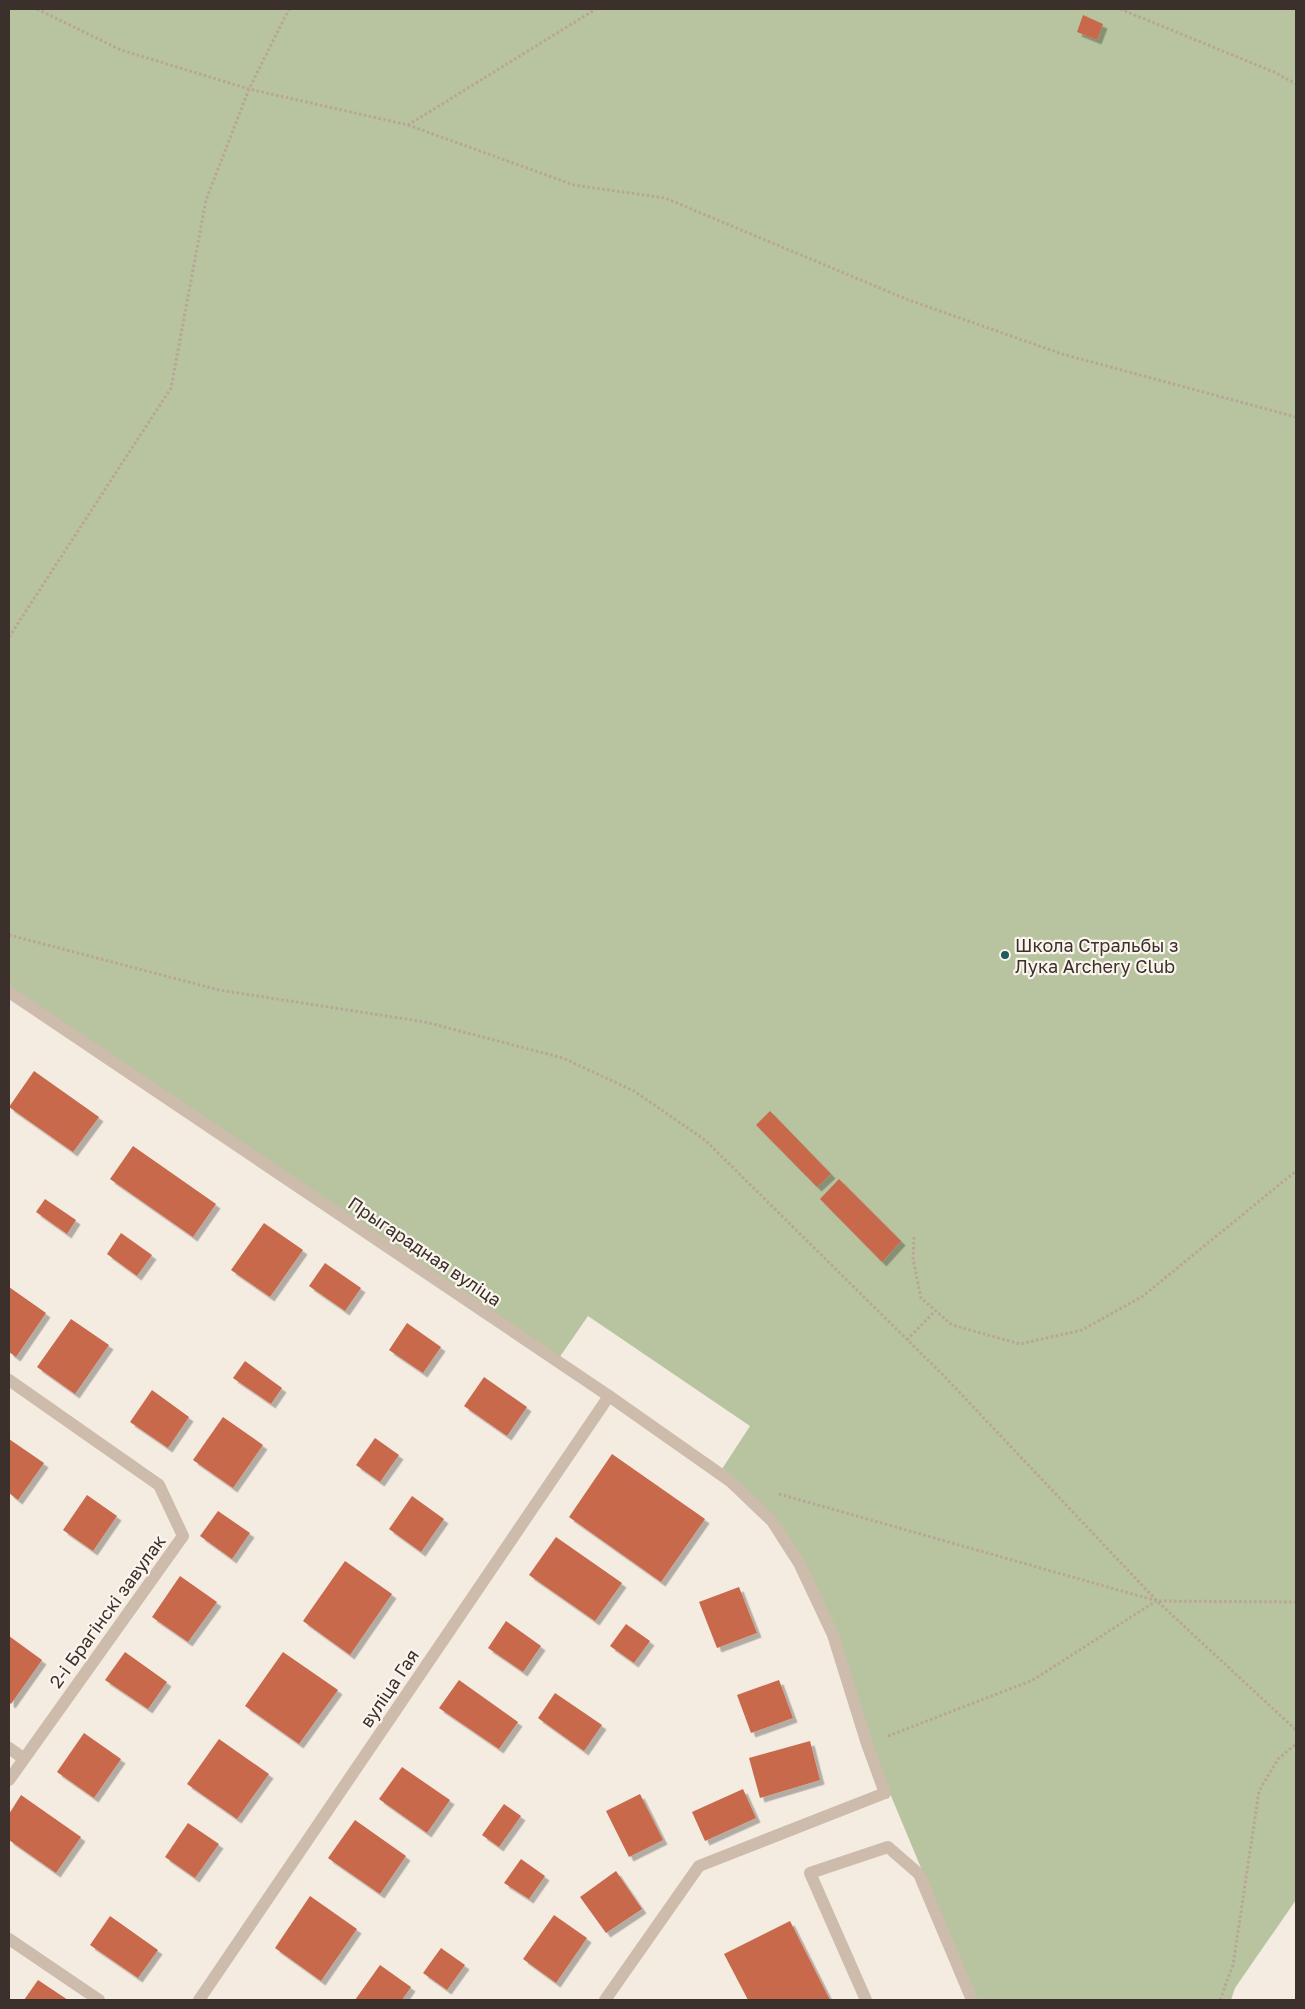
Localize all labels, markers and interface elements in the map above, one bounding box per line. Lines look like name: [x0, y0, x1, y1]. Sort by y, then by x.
place label: Школа Стральбы з Лука Archery Club: [1015, 934, 1178, 977]
marker: Школа Стральбы з Лука Archery Club: [999, 949, 1011, 961]
street label: Прыгарадная вуліца: [344, 1191, 506, 1311]
street label: 2-і Брагінскі завулак: [44, 1530, 170, 1692]
street label: вуліца Гая: [355, 1645, 423, 1731]

